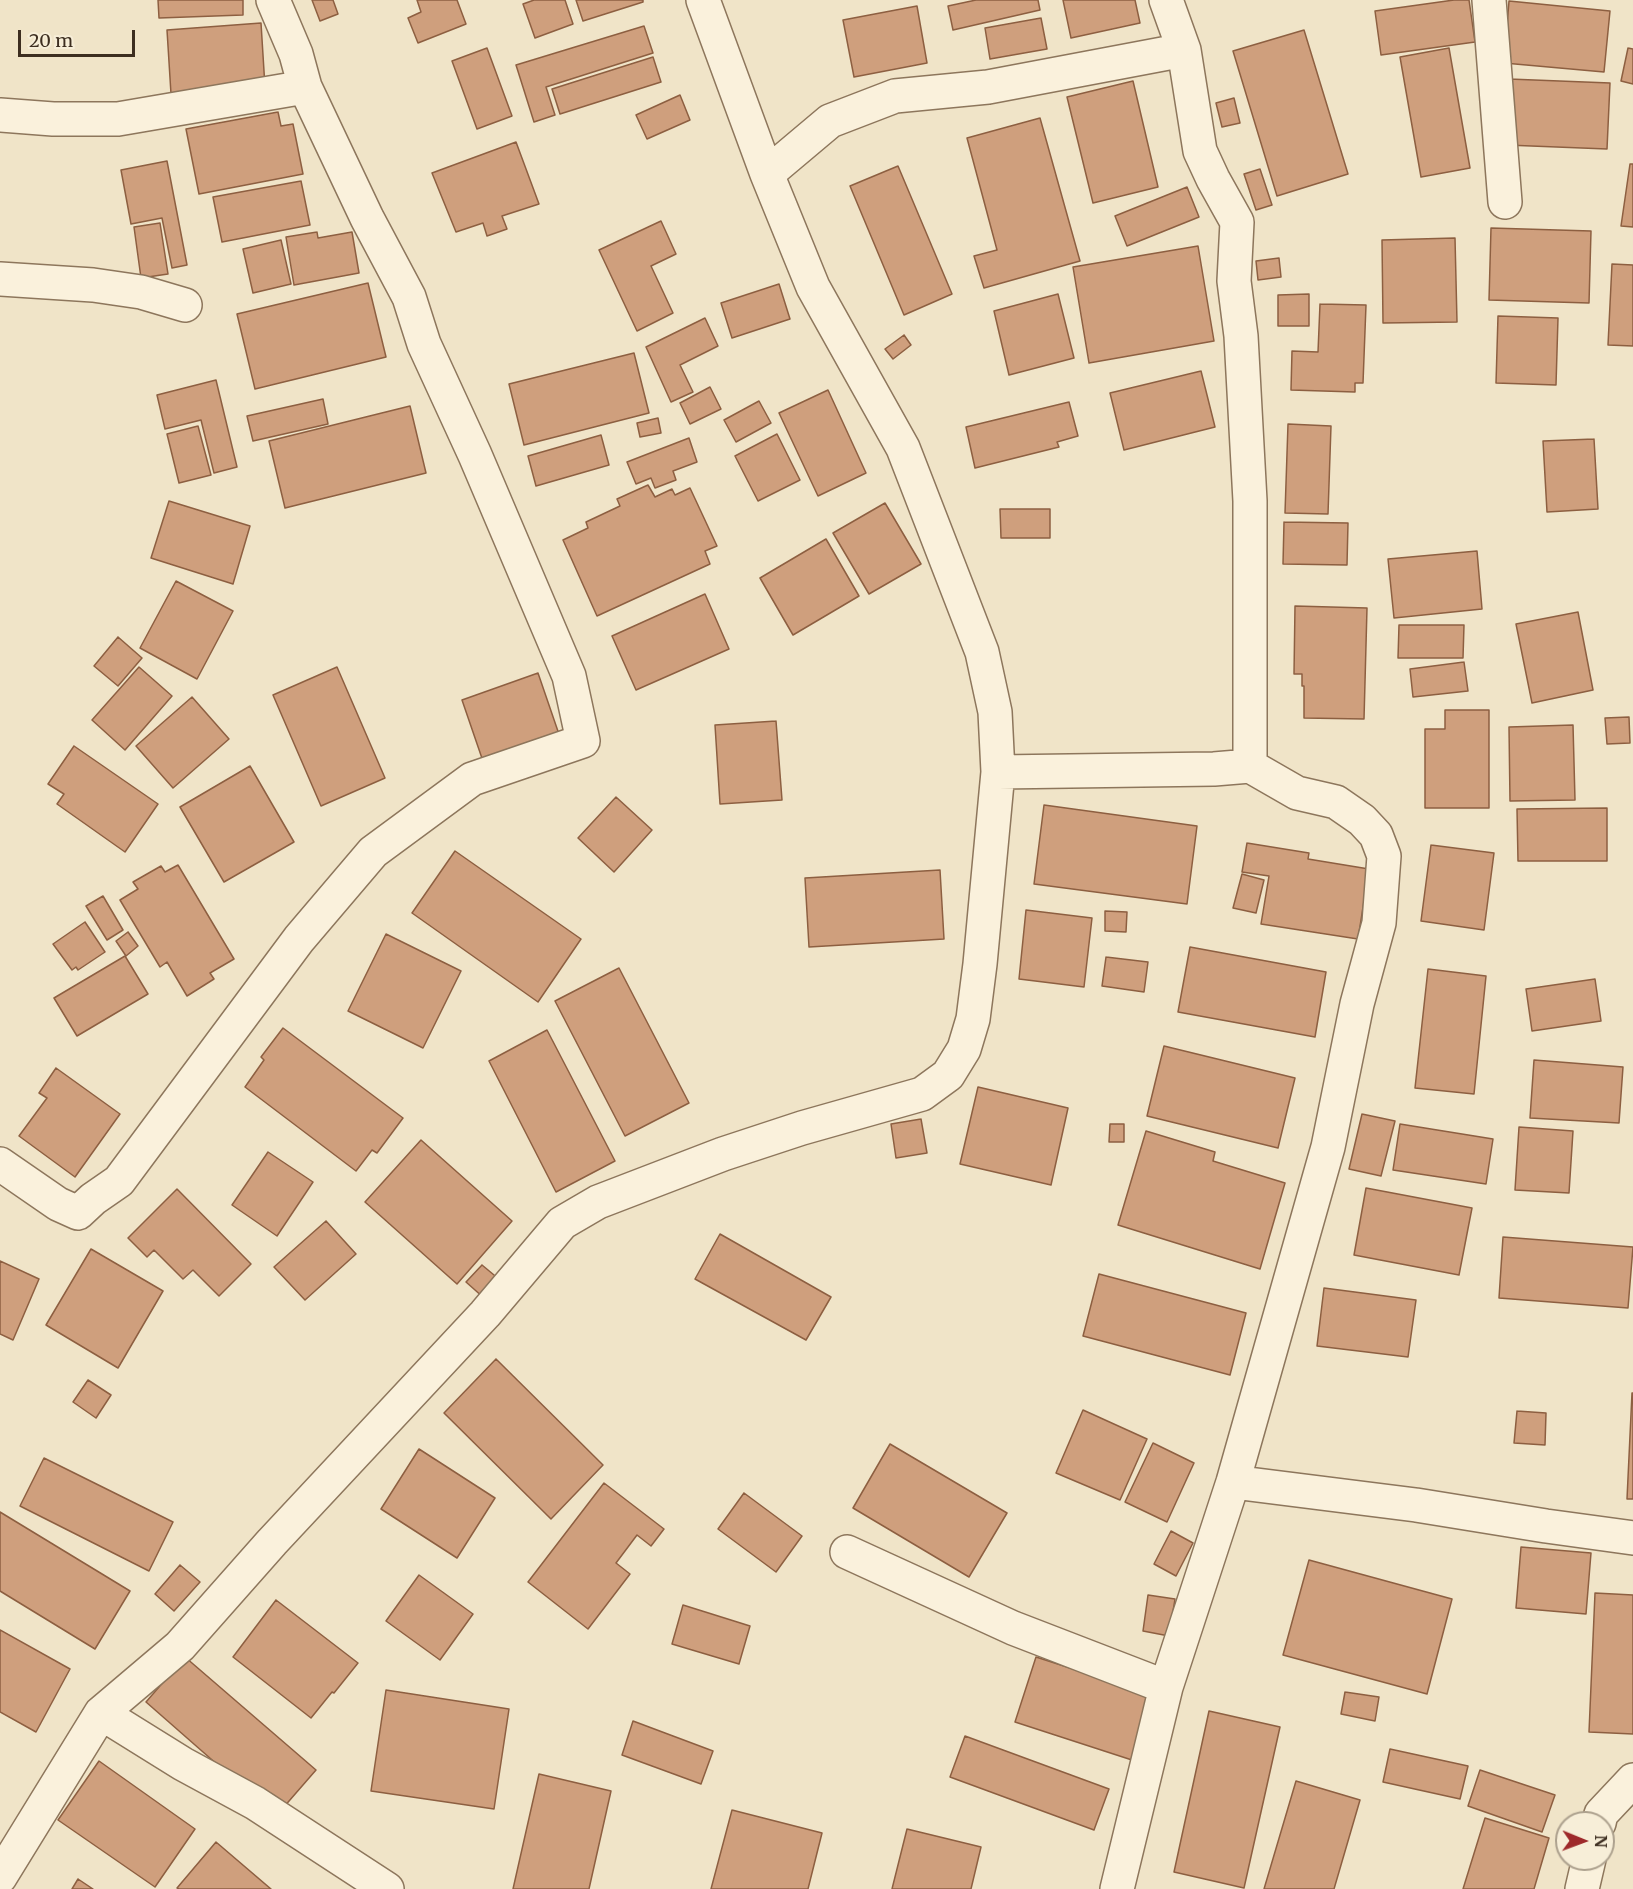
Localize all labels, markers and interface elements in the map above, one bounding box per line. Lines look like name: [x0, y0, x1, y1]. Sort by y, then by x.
scale bar: [21, 18, 138, 56]
text: 20 m: [29, 29, 73, 52]
north arrow: [1555, 1811, 1615, 1871]
text: N: [1591, 1835, 1611, 1848]

